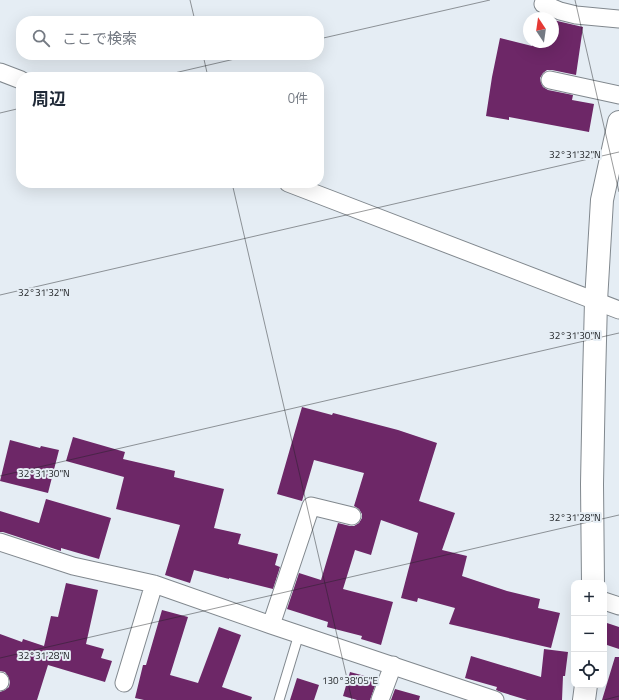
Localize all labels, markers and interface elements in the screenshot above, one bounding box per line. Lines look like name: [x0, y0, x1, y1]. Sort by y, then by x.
north arrow: [523, 12, 559, 48]
search box: [16, 16, 324, 60]
icon: search: [30, 27, 52, 49]
text: ここで検索: [62, 27, 137, 50]
text: 周辺: [32, 86, 66, 112]
text: 0件: [288, 88, 308, 108]
text: 32°31'32"N: [549, 147, 601, 162]
text: 32°31'32"N: [18, 285, 70, 300]
text: 32°31'30"N: [549, 328, 601, 343]
text: 32°31'30"N: [18, 466, 70, 481]
text: 32°31'28"N: [549, 510, 601, 525]
map controls: [571, 580, 607, 688]
button: +: [571, 580, 607, 616]
button: −: [571, 616, 607, 652]
text: 32°31'28"N: [18, 648, 70, 663]
button: locate: [571, 652, 607, 688]
text: 130°38'05"E: [322, 673, 379, 688]

